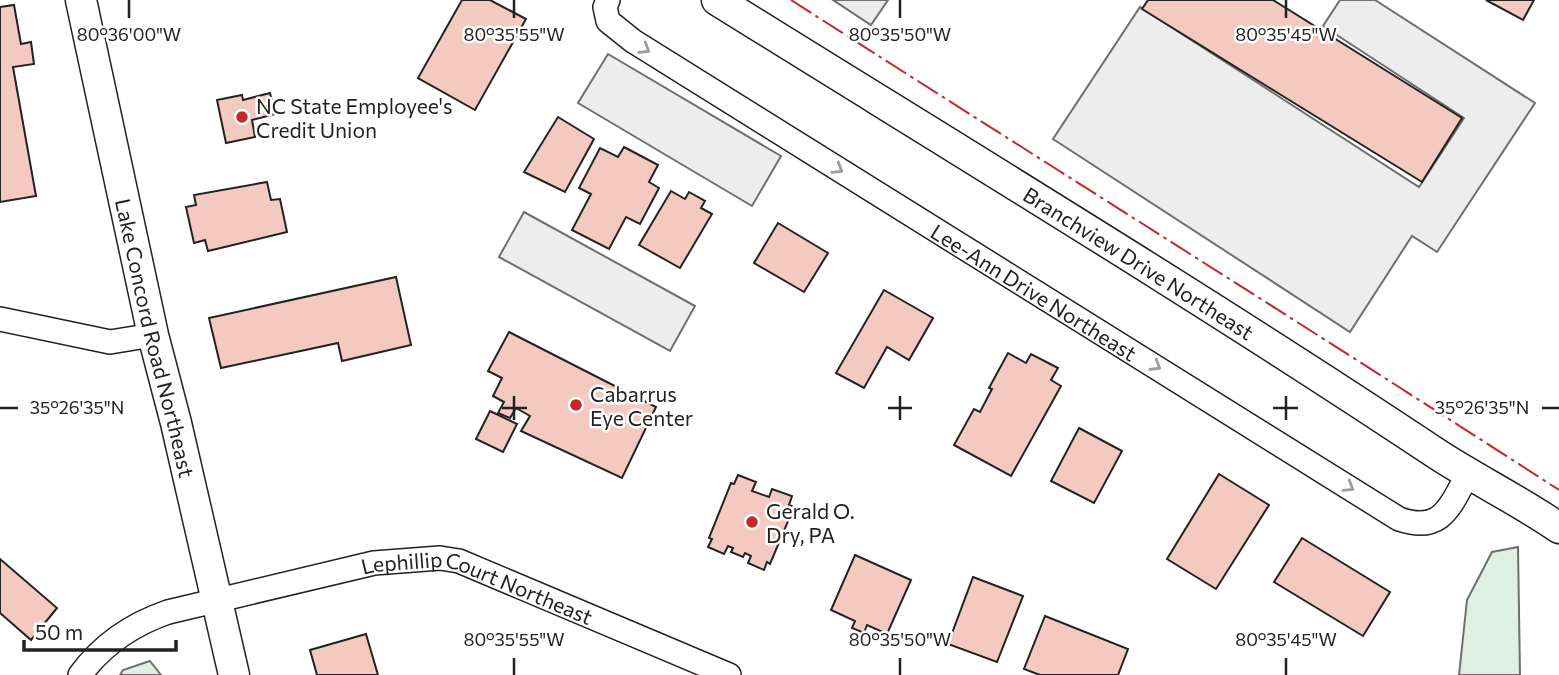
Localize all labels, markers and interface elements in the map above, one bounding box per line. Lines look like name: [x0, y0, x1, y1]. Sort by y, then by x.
text: 80°36'00"W: [77, 23, 181, 45]
text: 80°35'55"W: [463, 23, 565, 45]
text: 80°35'50"W: [849, 23, 951, 45]
text: 80°35'45"W: [1235, 23, 1337, 45]
one-way arrow: [637, 40, 650, 53]
place label: NC State Employee's Credit Union: [256, 93, 453, 142]
marker: NC State Employee's Credit Union: [234, 109, 250, 125]
one-way arrow: [830, 160, 843, 173]
street label: Branchview Drive Northeast: [1019, 181, 1259, 344]
street label: Lake Concord Road Northeast: [111, 196, 201, 480]
street label: Lee-Ann Drive Northeast: [927, 218, 1142, 365]
one-way arrow: [1149, 358, 1162, 371]
place label: Cabarrus Eye Center: [590, 381, 693, 430]
text: 35°26'35"N: [30, 396, 124, 418]
text: 35°26'35"N: [1435, 396, 1529, 418]
marker: Cabarrus Eye Center: [568, 397, 584, 413]
one-way arrow: [1341, 479, 1354, 492]
place label: Gerald O. Dry, PA: [766, 498, 855, 547]
marker: Gerald O. Dry, PA: [744, 514, 760, 530]
street label: Lephillip Court Northeast: [358, 545, 597, 629]
scale bar: [24, 608, 177, 652]
text: 50 m: [35, 619, 83, 644]
text: 80°35'55"W: [463, 628, 565, 650]
text: 80°35'50"W: [849, 628, 951, 650]
text: 80°35'45"W: [1235, 628, 1337, 650]

